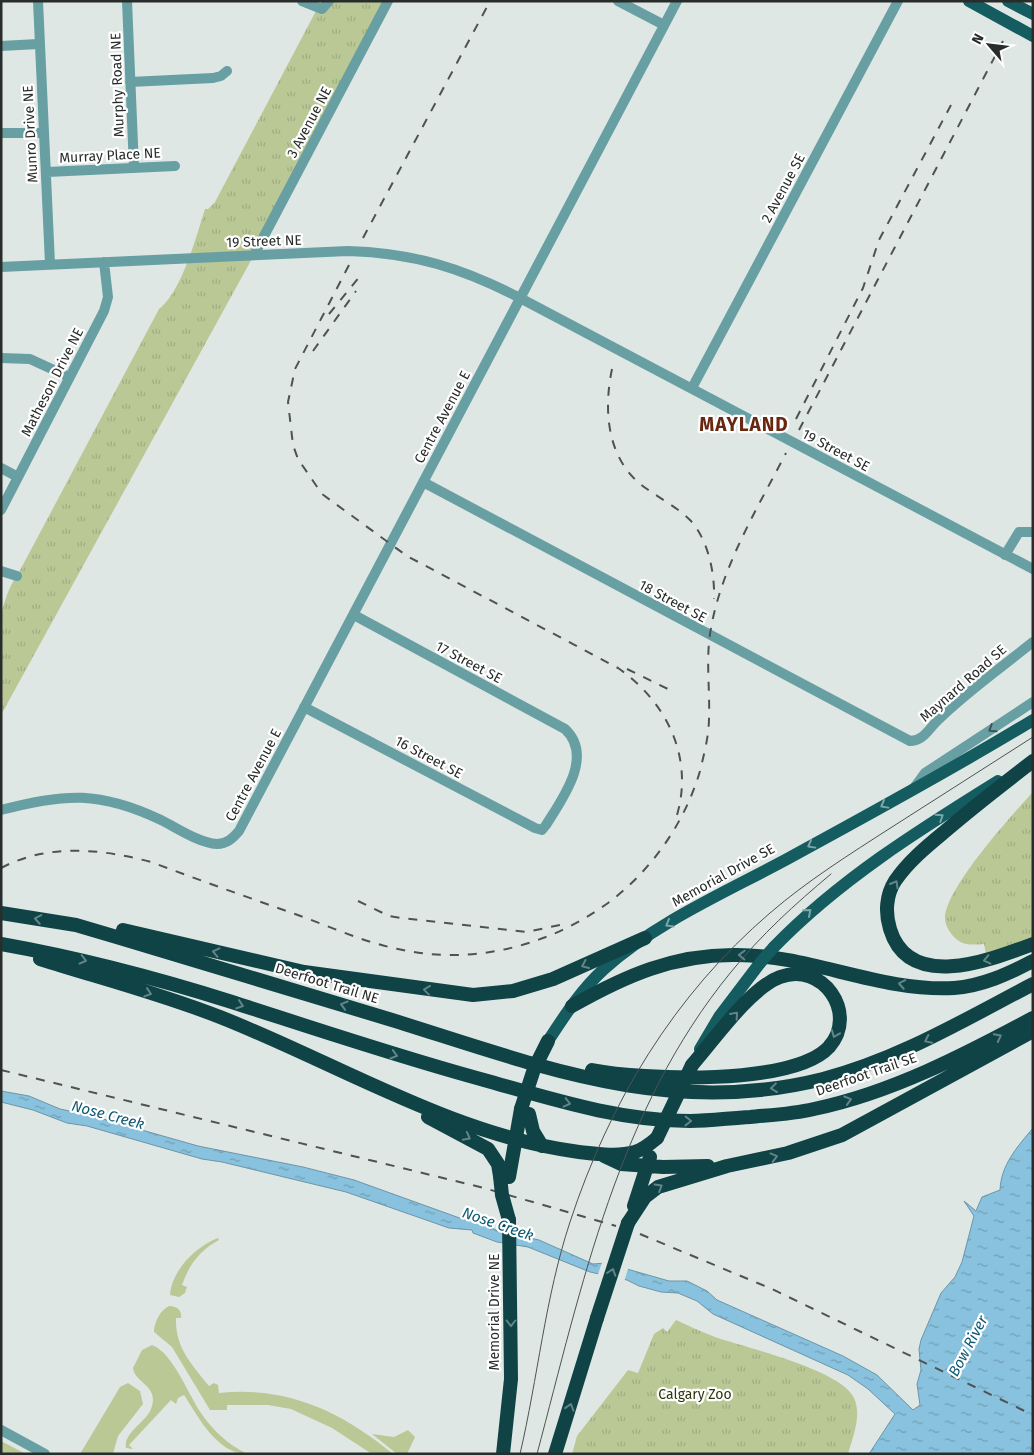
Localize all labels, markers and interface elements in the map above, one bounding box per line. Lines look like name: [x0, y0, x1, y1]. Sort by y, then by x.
north arrow: [964, 20, 1014, 70]
text: N: [968, 31, 988, 47]
street label: Murphy Road NE: [107, 32, 128, 138]
street label: 3 Avenue NE: [284, 84, 335, 161]
street label: Munro Drive NE: [19, 85, 42, 183]
street label: Murray Place NE: [59, 144, 161, 167]
street label: 2 Avenue SE: [758, 151, 809, 226]
street label: 19 Street NE: [226, 232, 302, 251]
street label: Matheson Drive NE: [18, 325, 87, 439]
street label: Centre Avenue E: [411, 368, 474, 466]
district label: MAYLAND: [699, 413, 789, 436]
street label: 19 Street SE: [799, 426, 872, 475]
street label: 18 Street SE: [636, 576, 710, 626]
street label: 17 Street SE: [433, 638, 505, 687]
street label: Maynard Road SE: [917, 641, 1010, 726]
one-way arrow: [988, 722, 997, 732]
street label: Centre Avenue E: [222, 726, 285, 824]
street label: 16 Street SE: [392, 733, 465, 782]
one-way arrow: [880, 799, 889, 809]
one-way arrow: [934, 814, 943, 824]
one-way arrow: [807, 839, 816, 849]
street label: Memorial Drive SE: [669, 840, 778, 911]
one-way arrow: [889, 880, 899, 889]
one-way arrow: [803, 909, 812, 918]
one-way arrow: [34, 914, 43, 924]
one-way arrow: [665, 918, 674, 928]
one-way arrow: [211, 947, 220, 958]
one-way arrow: [738, 950, 746, 960]
one-way arrow: [79, 954, 88, 965]
one-way arrow: [982, 954, 991, 965]
one-way arrow: [581, 959, 590, 969]
street label: Deerfoot Trail NE: [273, 960, 381, 1007]
one-way arrow: [897, 980, 906, 990]
one-way arrow: [423, 985, 431, 996]
one-way arrow: [143, 988, 152, 998]
one-way arrow: [235, 999, 243, 1009]
one-way arrow: [340, 1001, 348, 1011]
one-way arrow: [730, 1012, 739, 1021]
one-way arrow: [831, 1029, 842, 1038]
one-way arrow: [992, 1033, 1001, 1043]
one-way arrow: [924, 1034, 933, 1044]
one-way arrow: [390, 1049, 398, 1059]
street label: Deerfoot Trail SE: [813, 1049, 919, 1100]
one-way arrow: [769, 1082, 777, 1093]
one-way arrow: [844, 1096, 852, 1106]
water label: Nose Creek: [70, 1097, 146, 1133]
one-way arrow: [563, 1098, 571, 1108]
one-way arrow: [684, 1116, 692, 1126]
one-way arrow: [461, 1130, 470, 1140]
one-way arrow: [770, 1152, 778, 1162]
one-way arrow: [654, 1183, 663, 1193]
water label: Nose Creek: [460, 1203, 536, 1245]
street label: Memorial Drive NE: [486, 1254, 503, 1370]
one-way arrow: [607, 1268, 617, 1276]
water label: Bow River: [945, 1311, 992, 1379]
one-way arrow: [506, 1320, 516, 1328]
park label: Calgary Zoo: [658, 1386, 732, 1403]
one-way arrow: [564, 1404, 574, 1412]

